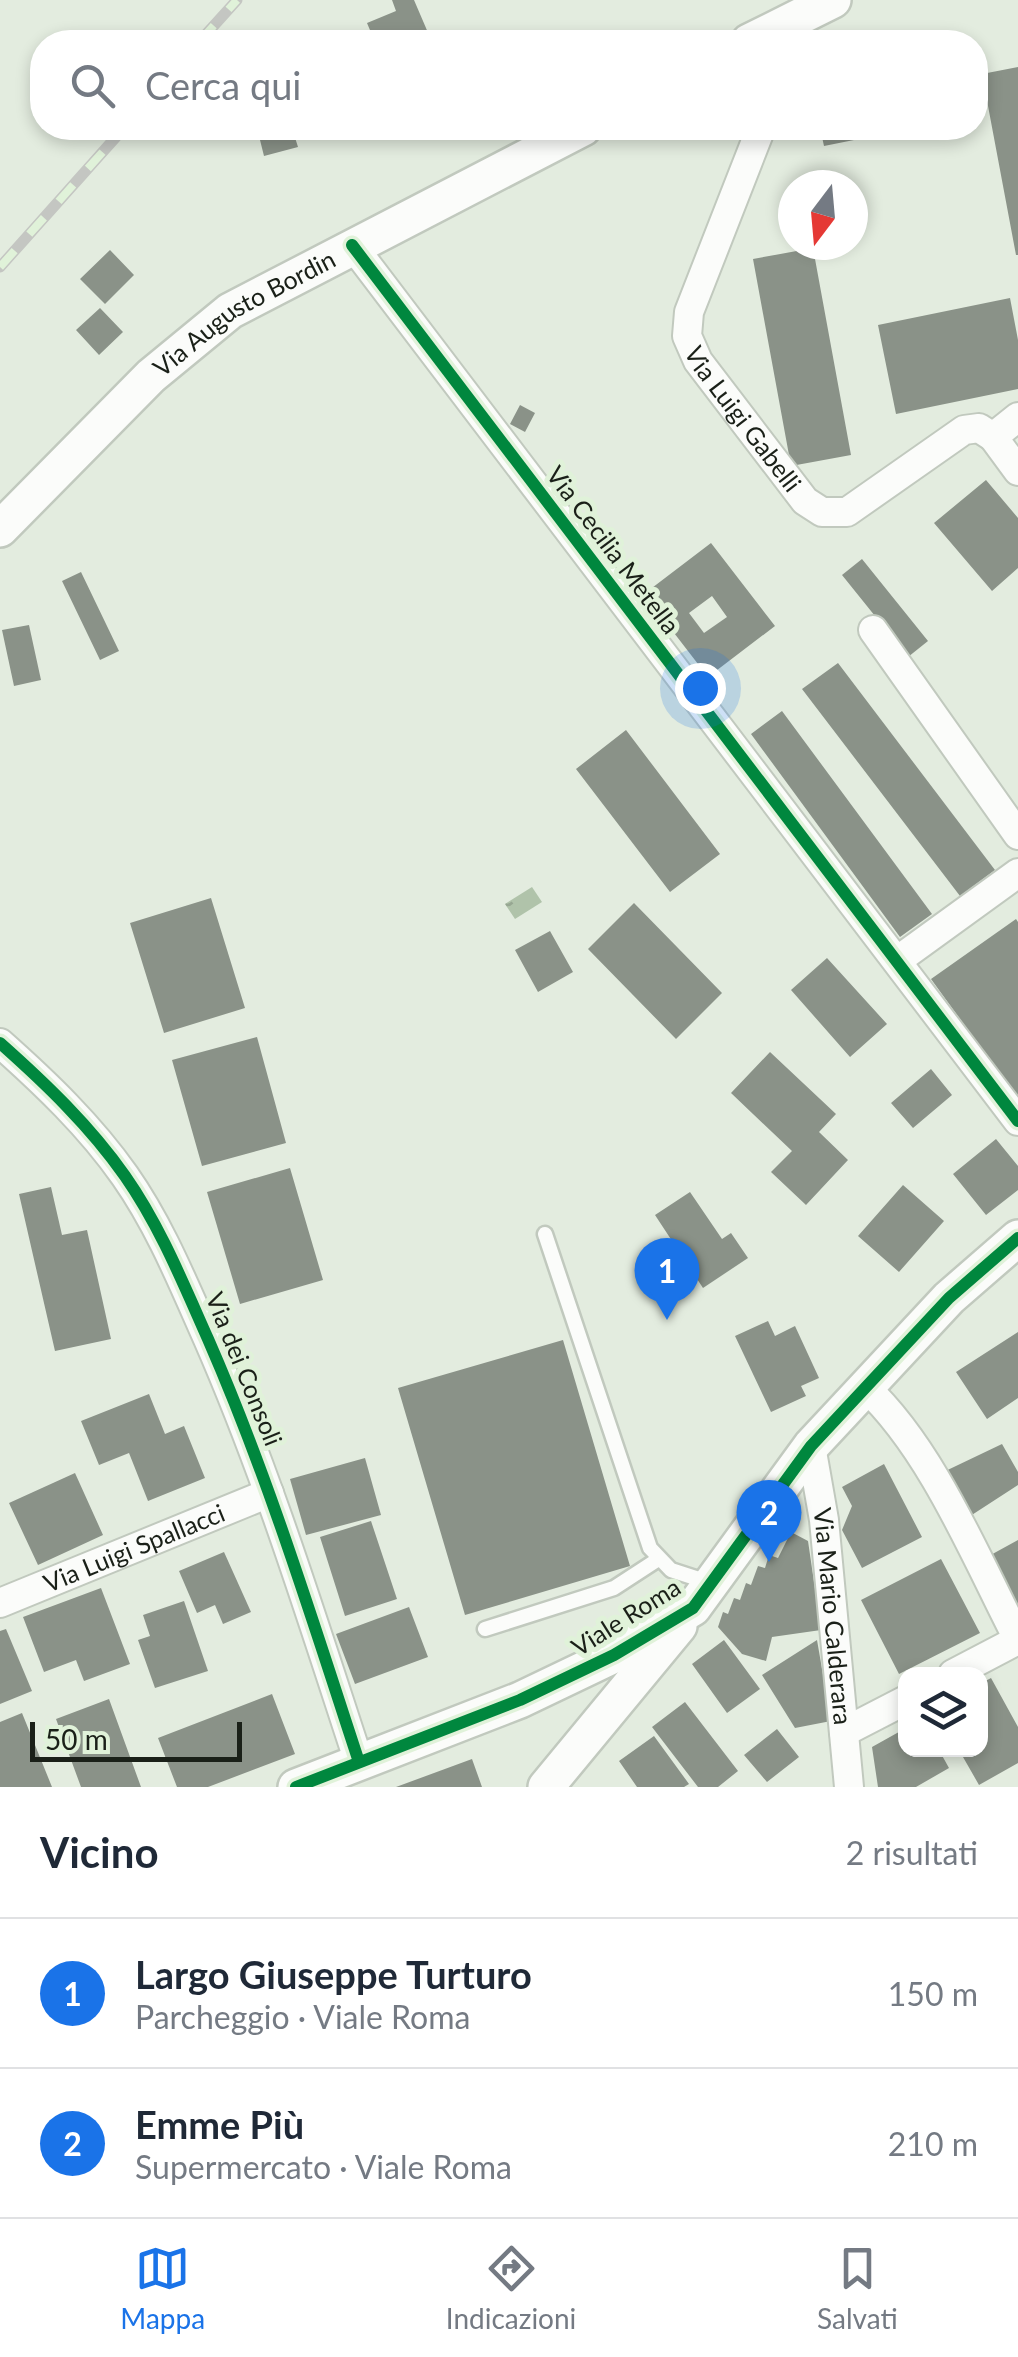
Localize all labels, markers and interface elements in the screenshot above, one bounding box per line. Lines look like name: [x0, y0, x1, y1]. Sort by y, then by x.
search box: [30, 30, 988, 140]
icon: search: [65, 58, 120, 113]
text: Cerca qui: [145, 62, 301, 108]
north arrow: [778, 170, 868, 260]
street label: Via Augusto Bordin: [146, 243, 340, 382]
street label: Via Luigi Gabelli: [679, 341, 808, 497]
street label: Via Cecilia Metella: [541, 460, 687, 639]
your location: [675, 663, 726, 714]
pin: 1: [634, 1238, 700, 1320]
street label: Via dei Consoli: [201, 1288, 289, 1450]
pin: 2: [736, 1480, 802, 1562]
street label: Via Luigi Spallacci: [39, 1497, 229, 1598]
street label: Via Mario Calderara: [808, 1505, 859, 1726]
street label: Viale Roma: [565, 1571, 686, 1661]
map controls: [898, 1667, 988, 1757]
button: layers: [898, 1667, 988, 1757]
scale bar: [30, 1717, 242, 1762]
text: 50 m: [45, 1722, 108, 1756]
text: Vicino: [40, 1827, 159, 1877]
text: 2 risultati: [846, 1833, 978, 1872]
text: Largo Giuseppe Turturo: [135, 1951, 532, 1997]
text: 1: [63, 1974, 82, 2013]
text: 150 m: [888, 1974, 978, 2013]
text: Parcheggio · Viale Roma: [135, 1997, 471, 2036]
text: Emme Più: [135, 2101, 304, 2147]
text: 2: [63, 2124, 82, 2163]
text: 210 m: [888, 2124, 978, 2163]
text: Supermercato · Viale Roma: [135, 2147, 512, 2186]
tab: Mappa: [120, 2241, 205, 2335]
tab: Indicazioni: [446, 2241, 576, 2335]
tab: Salvati: [817, 2241, 898, 2335]

